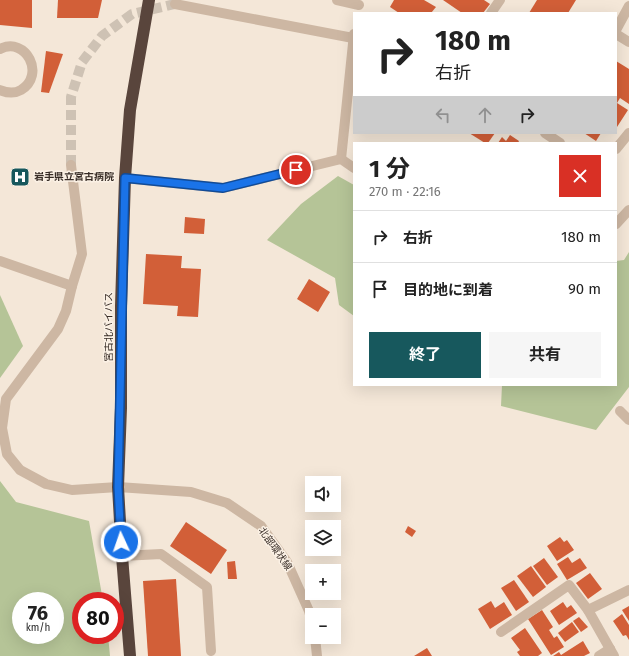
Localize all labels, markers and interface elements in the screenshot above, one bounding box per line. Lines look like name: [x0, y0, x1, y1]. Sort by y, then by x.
text: 180 m: [435, 24, 511, 57]
icon: right: [369, 28, 421, 80]
text: 右折: [435, 62, 471, 84]
icon: left: [432, 104, 454, 126]
icon: ahead: [474, 104, 496, 126]
icon: right: [516, 104, 538, 126]
pin: [279, 153, 313, 187]
text: 1 分: [369, 155, 410, 183]
button: close: [559, 155, 601, 197]
icon: arrive: [285, 159, 307, 181]
hospital icon: 岩手県立宮古病院: [9, 166, 31, 188]
place label: 岩手県立宮古病院: [34, 171, 114, 183]
text: 270 m · 22:16: [369, 184, 441, 199]
icon: right: [369, 226, 391, 248]
text: 180 m: [561, 228, 601, 246]
text: 右折: [403, 229, 433, 247]
icon: arrive: [369, 278, 391, 300]
text: 90 m: [568, 280, 601, 298]
text: 目的地に到着: [403, 281, 493, 299]
street label: 宮古北バイパス: [103, 292, 115, 362]
button: 終了: [369, 332, 481, 378]
button: 共有: [489, 332, 601, 378]
map controls: [305, 476, 341, 644]
button: sound: [305, 476, 341, 512]
button: layers: [305, 520, 341, 556]
position arrow: [100, 521, 142, 563]
street label: 北部環状線: [256, 525, 294, 573]
button: +: [305, 564, 341, 600]
speed limit sign: 80: [72, 592, 124, 644]
text: 76: [28, 601, 48, 625]
button: −: [305, 608, 341, 644]
text: km/h: [26, 622, 50, 634]

